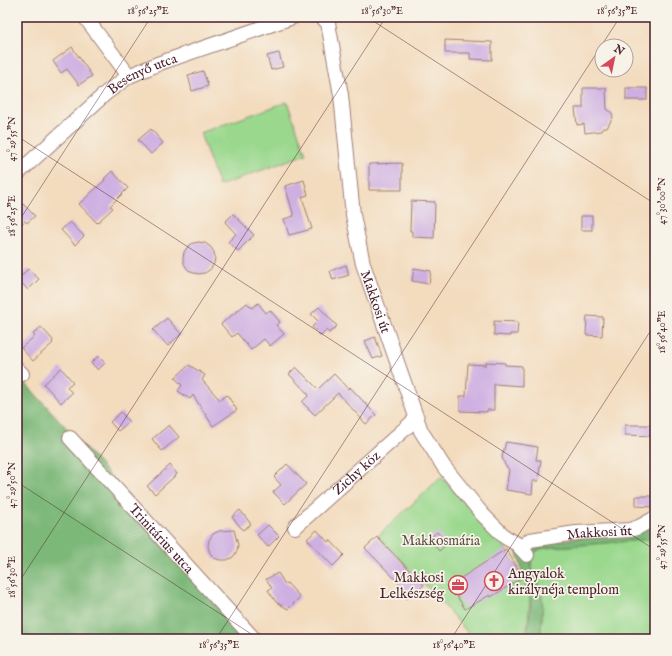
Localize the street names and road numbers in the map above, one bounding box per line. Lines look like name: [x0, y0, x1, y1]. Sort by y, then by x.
street label: Besenyő utca: [104, 49, 181, 99]
street label: Makkosi út: [356, 268, 394, 336]
street label: Zichy köz: [329, 447, 385, 499]
street label: Trinitárius utca: [125, 500, 198, 578]
street label: Makkosi út: [566, 522, 633, 544]

